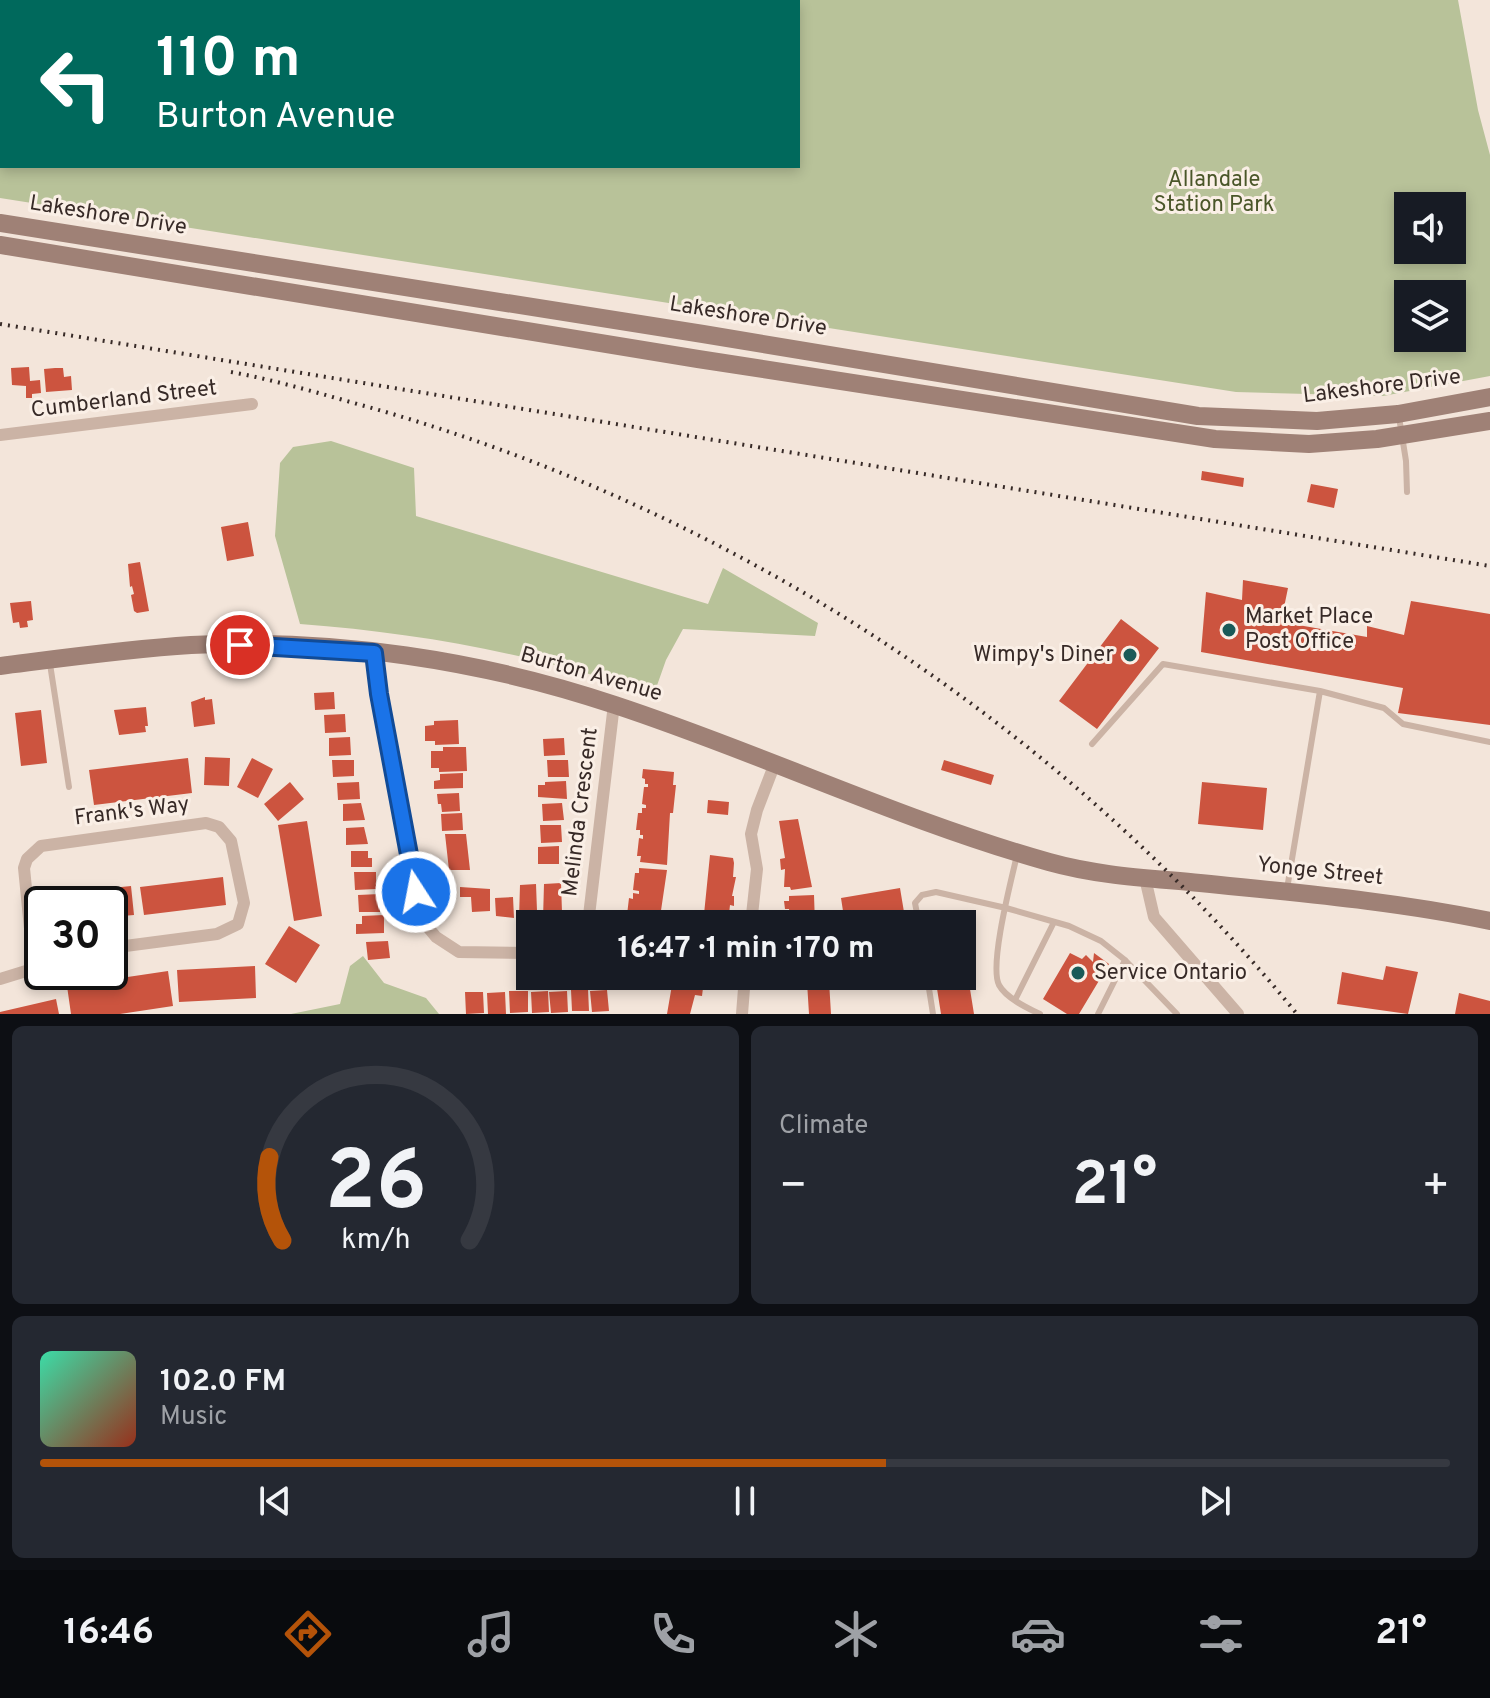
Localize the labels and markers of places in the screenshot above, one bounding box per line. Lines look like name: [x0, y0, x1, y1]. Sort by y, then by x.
place label: Market Place Post Office: [1245, 604, 1373, 656]
pin: [206, 611, 274, 679]
marker: Market Place Post Office: [1220, 621, 1238, 639]
place label: Wimpy's Diner: [973, 642, 1114, 669]
marker: Wimpy's Diner: [1121, 646, 1139, 664]
place label: Service Ontario: [1094, 960, 1247, 987]
marker: Service Ontario: [1069, 964, 1087, 982]

